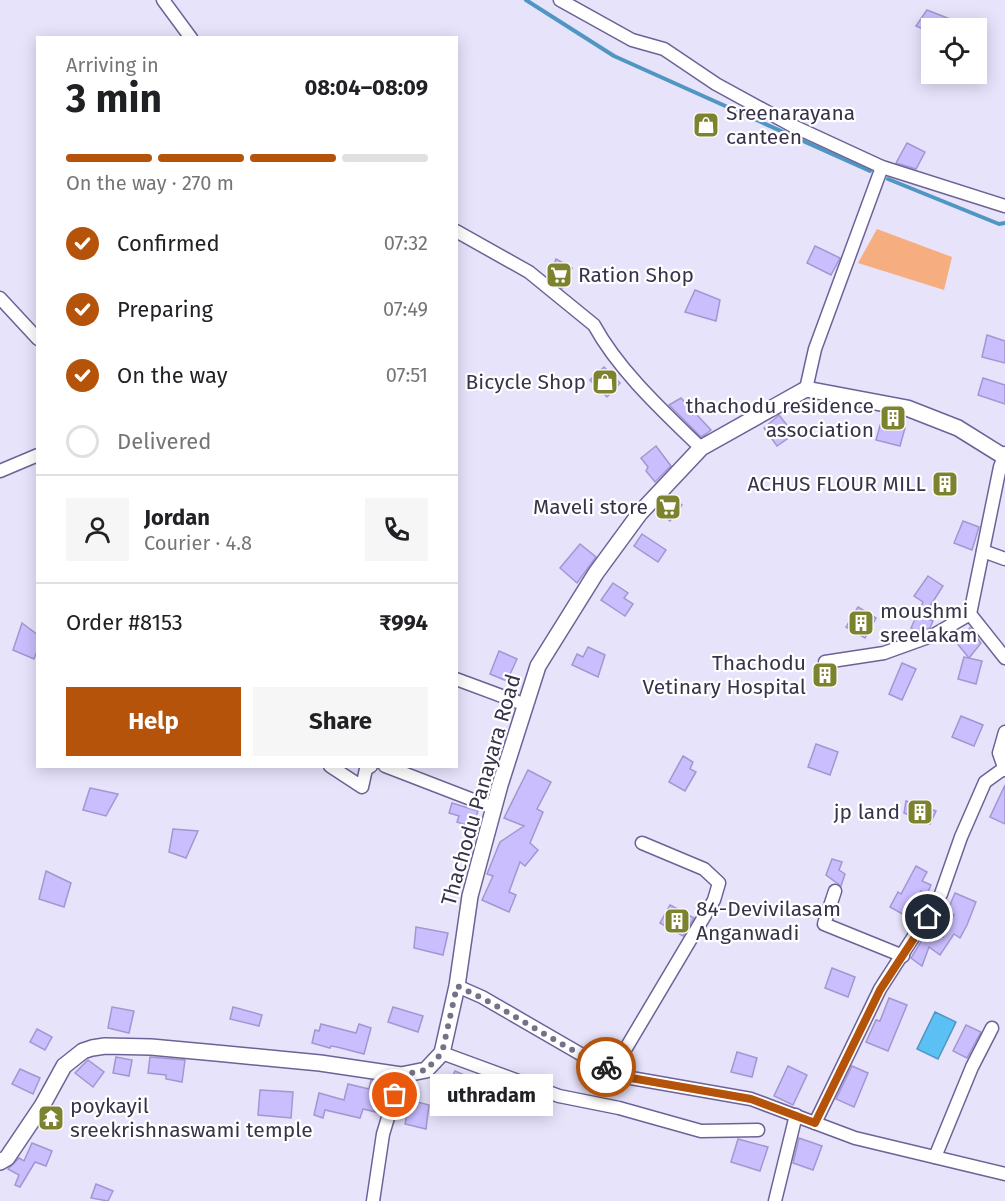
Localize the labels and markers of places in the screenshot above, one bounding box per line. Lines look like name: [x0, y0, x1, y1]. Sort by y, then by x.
place label: Sreenarayana canteen: [726, 100, 855, 150]
shop icon: Sreenarayana canteen: [691, 110, 721, 140]
supermarket icon: Ration Shop: [544, 260, 574, 290]
place label: Ration Shop: [578, 262, 694, 288]
shop icon: Bicycle Shop: [590, 367, 620, 397]
place label: Bicycle Shop: [465, 369, 586, 395]
place label: thachodu residence association: [686, 393, 874, 443]
building icon: thachodu residence association: [878, 403, 908, 433]
building icon: ACHUS FLOUR MILL: [930, 469, 960, 499]
place label: ACHUS FLOUR MILL: [747, 471, 927, 497]
supermarket icon: Maveli store: [653, 492, 683, 522]
place label: Maveli store: [533, 494, 648, 520]
place label: moushmi sreelakam: [880, 598, 978, 648]
building icon: moushmi sreelakam: [846, 608, 876, 638]
place label: Thachodu Vetinary Hospital: [643, 650, 806, 700]
building icon: Thachodu Vetinary Hospital: [810, 660, 840, 690]
building icon: jp land: [905, 797, 935, 827]
place label: jp land: [833, 799, 900, 825]
pin: [902, 891, 953, 942]
place label: 84-Devivilasam Anganwadi: [696, 896, 841, 946]
building icon: 84-Devivilasam Anganwadi: [662, 906, 692, 936]
pin: [369, 1069, 420, 1120]
callout: uthradam: [431, 1074, 554, 1116]
place label: poykayil sreekrishnaswami temple: [70, 1093, 313, 1143]
temple icon: poykayil sreekrishnaswami temple: [36, 1103, 66, 1133]

